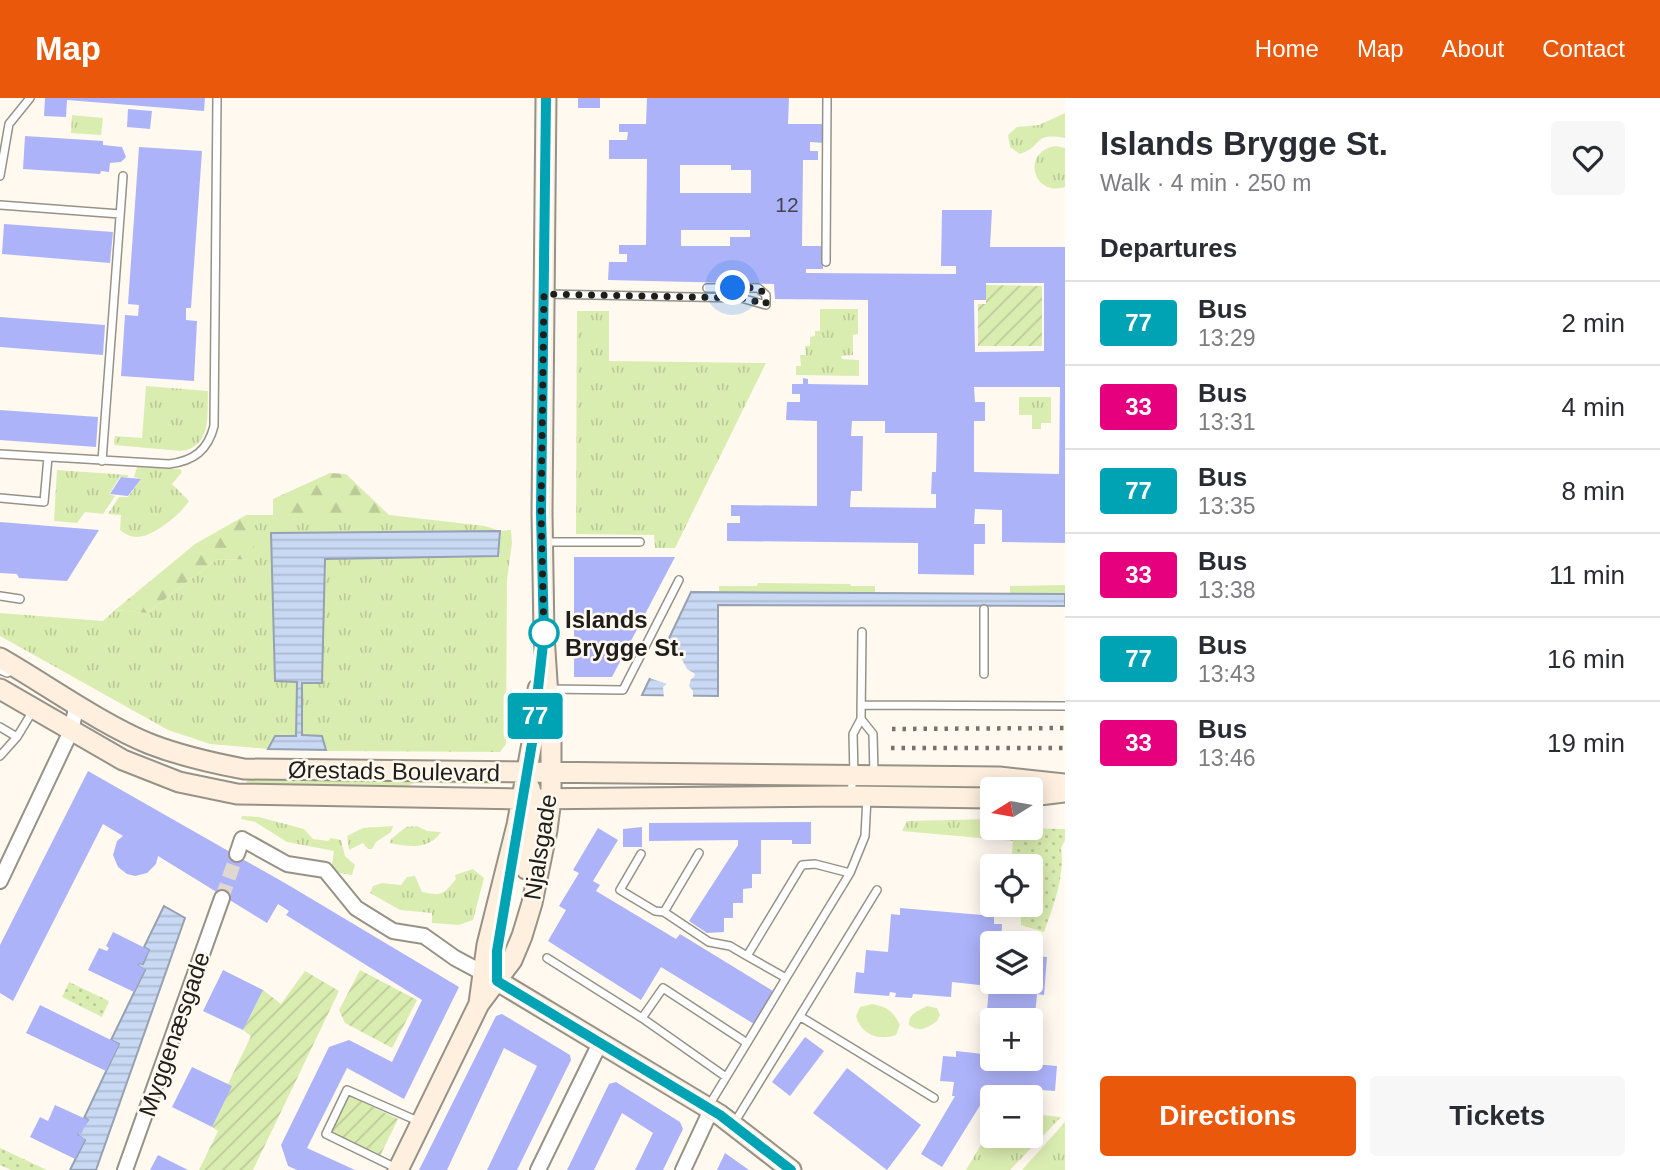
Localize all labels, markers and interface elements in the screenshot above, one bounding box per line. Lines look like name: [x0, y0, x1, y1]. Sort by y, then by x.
text: Map: [35, 30, 101, 67]
text: Home: [1255, 35, 1319, 62]
text: Map: [1357, 35, 1404, 62]
text: About: [1442, 35, 1504, 62]
text: Contact: [1542, 35, 1625, 62]
button: heart: [1551, 121, 1625, 195]
text: Islands Brygge St.: [1100, 125, 1388, 162]
text: Walk · 4 min · 250 m: [1100, 170, 1311, 196]
house number: 12: [775, 193, 799, 216]
text: Departures: [1100, 233, 1237, 263]
your location: [715, 270, 750, 305]
text: Bus: [1198, 294, 1247, 324]
text: 2 min: [1561, 308, 1625, 338]
text: 77: [1125, 309, 1152, 336]
text: 13:29: [1198, 325, 1256, 351]
text: Bus: [1198, 378, 1247, 408]
text: 4 min: [1561, 392, 1625, 422]
text: 33: [1125, 393, 1152, 420]
text: 13:31: [1198, 409, 1256, 435]
text: Bus: [1198, 462, 1247, 492]
text: 8 min: [1561, 476, 1625, 506]
text: 77: [1125, 477, 1152, 504]
text: 13:35: [1198, 493, 1256, 519]
text: Bus: [1198, 546, 1247, 576]
text: 11 min: [1549, 560, 1625, 590]
text: 33: [1125, 561, 1152, 588]
text: 13:38: [1198, 577, 1256, 603]
place label: Islands Brygge St.: [565, 606, 685, 661]
marker: Islands Brygge St.: [529, 618, 559, 648]
text: Bus: [1198, 630, 1247, 660]
text: 16 min: [1547, 644, 1625, 674]
text: 77: [1125, 645, 1152, 672]
text: 13:43: [1198, 661, 1256, 687]
line badge: 77: [504, 693, 566, 739]
text: 77: [522, 702, 548, 729]
text: Bus: [1198, 714, 1247, 744]
text: 19 min: [1547, 728, 1625, 758]
text: 33: [1125, 729, 1152, 756]
text: 13:46: [1198, 745, 1256, 771]
street label: Ørestads Boulevard: [288, 756, 500, 786]
north arrow: [980, 777, 1043, 840]
map controls: [980, 777, 1043, 1148]
street label: Njalsgade: [518, 792, 562, 902]
button: locate: [980, 854, 1043, 917]
button: layers: [980, 931, 1043, 994]
street label: Myggenæsgade: [133, 948, 215, 1120]
button: +: [980, 1008, 1043, 1071]
button: Directions: [1100, 1076, 1356, 1156]
button: Tickets: [1370, 1076, 1625, 1156]
button: −: [980, 1085, 1043, 1148]

